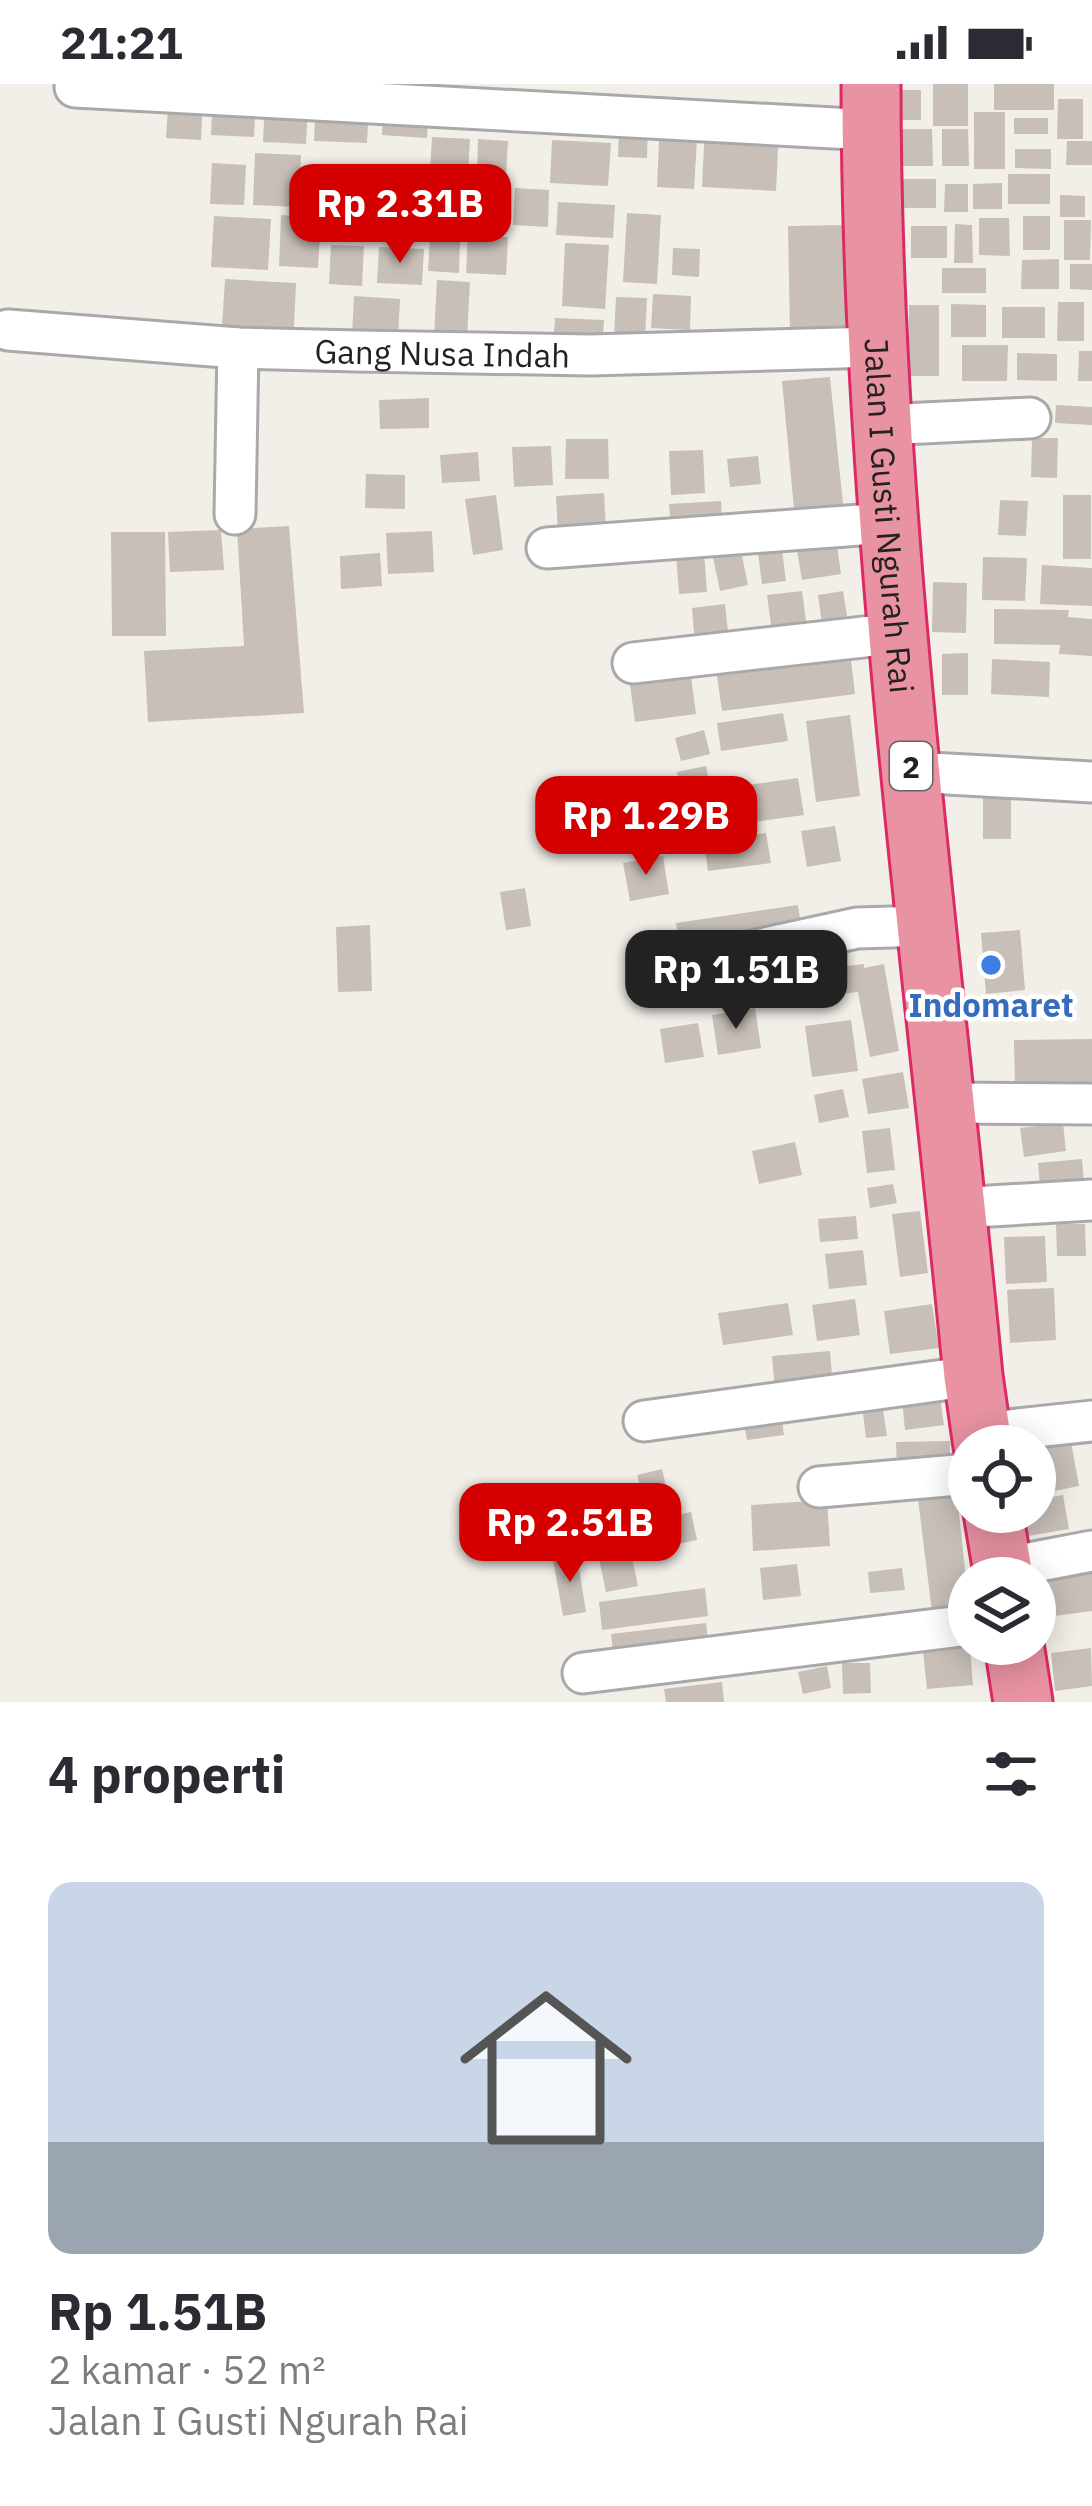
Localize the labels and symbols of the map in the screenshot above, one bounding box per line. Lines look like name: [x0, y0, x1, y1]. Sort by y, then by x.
pin: Rp 2.31B: [276, 164, 524, 266]
street label: Gang Nusa Indah: [314, 328, 570, 376]
street label: Jalan I Gusti Ngurah Rai: [856, 337, 924, 695]
road number: 2: [890, 742, 932, 790]
pin: Rp 1.29B: [522, 776, 770, 878]
pin: Rp 1.51B: [612, 930, 860, 1032]
marker: Indomaret: [978, 952, 1004, 978]
place label: Indomaret: [908, 983, 1074, 1026]
pin: Rp 2.51B: [446, 1483, 694, 1585]

